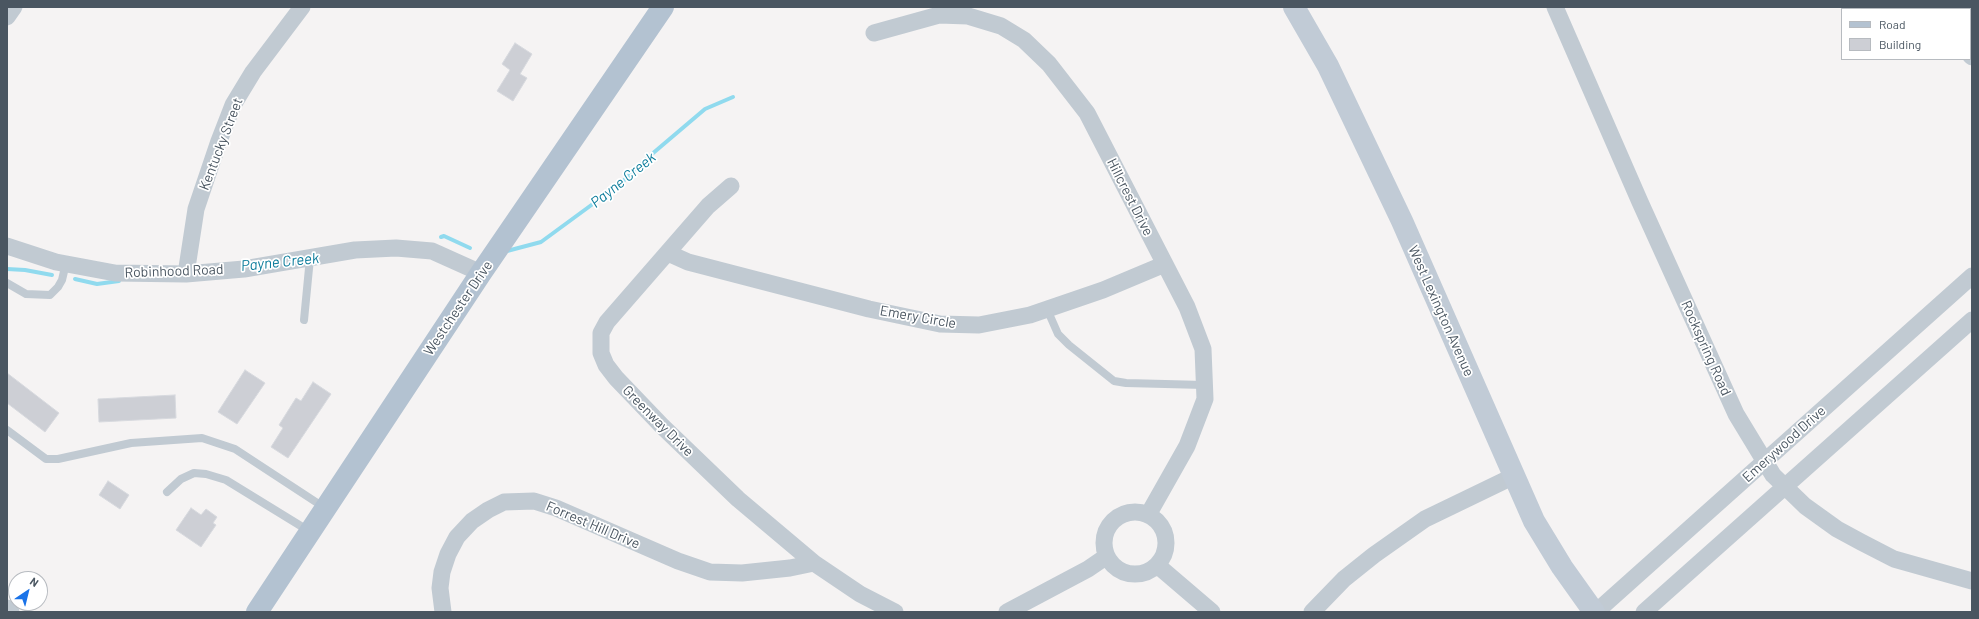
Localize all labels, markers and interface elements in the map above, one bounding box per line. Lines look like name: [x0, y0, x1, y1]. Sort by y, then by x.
legend: [1841, 8, 1971, 60]
text: Road: [1879, 17, 1906, 31]
text: Building: [1879, 37, 1921, 51]
street label: Kentucky Street: [196, 95, 246, 193]
water label: Payne Creek: [587, 148, 659, 212]
street label: Hillcrest Drive: [1103, 155, 1157, 239]
street label: West Lexington Avenue: [1405, 243, 1477, 379]
water label: Payne Creek: [240, 249, 320, 275]
street label: Westchester Drive: [420, 257, 496, 359]
street label: Robinhood Road: [124, 261, 224, 281]
street label: Rockspring Road: [1678, 298, 1734, 398]
street label: Emery Circle: [879, 302, 957, 332]
street label: Greenway Drive: [619, 382, 697, 460]
street label: Emerywood Drive: [1739, 402, 1829, 486]
street label: Forrest Hill Drive: [544, 498, 642, 552]
north arrow: [8, 571, 48, 611]
text: N: [28, 574, 41, 589]

